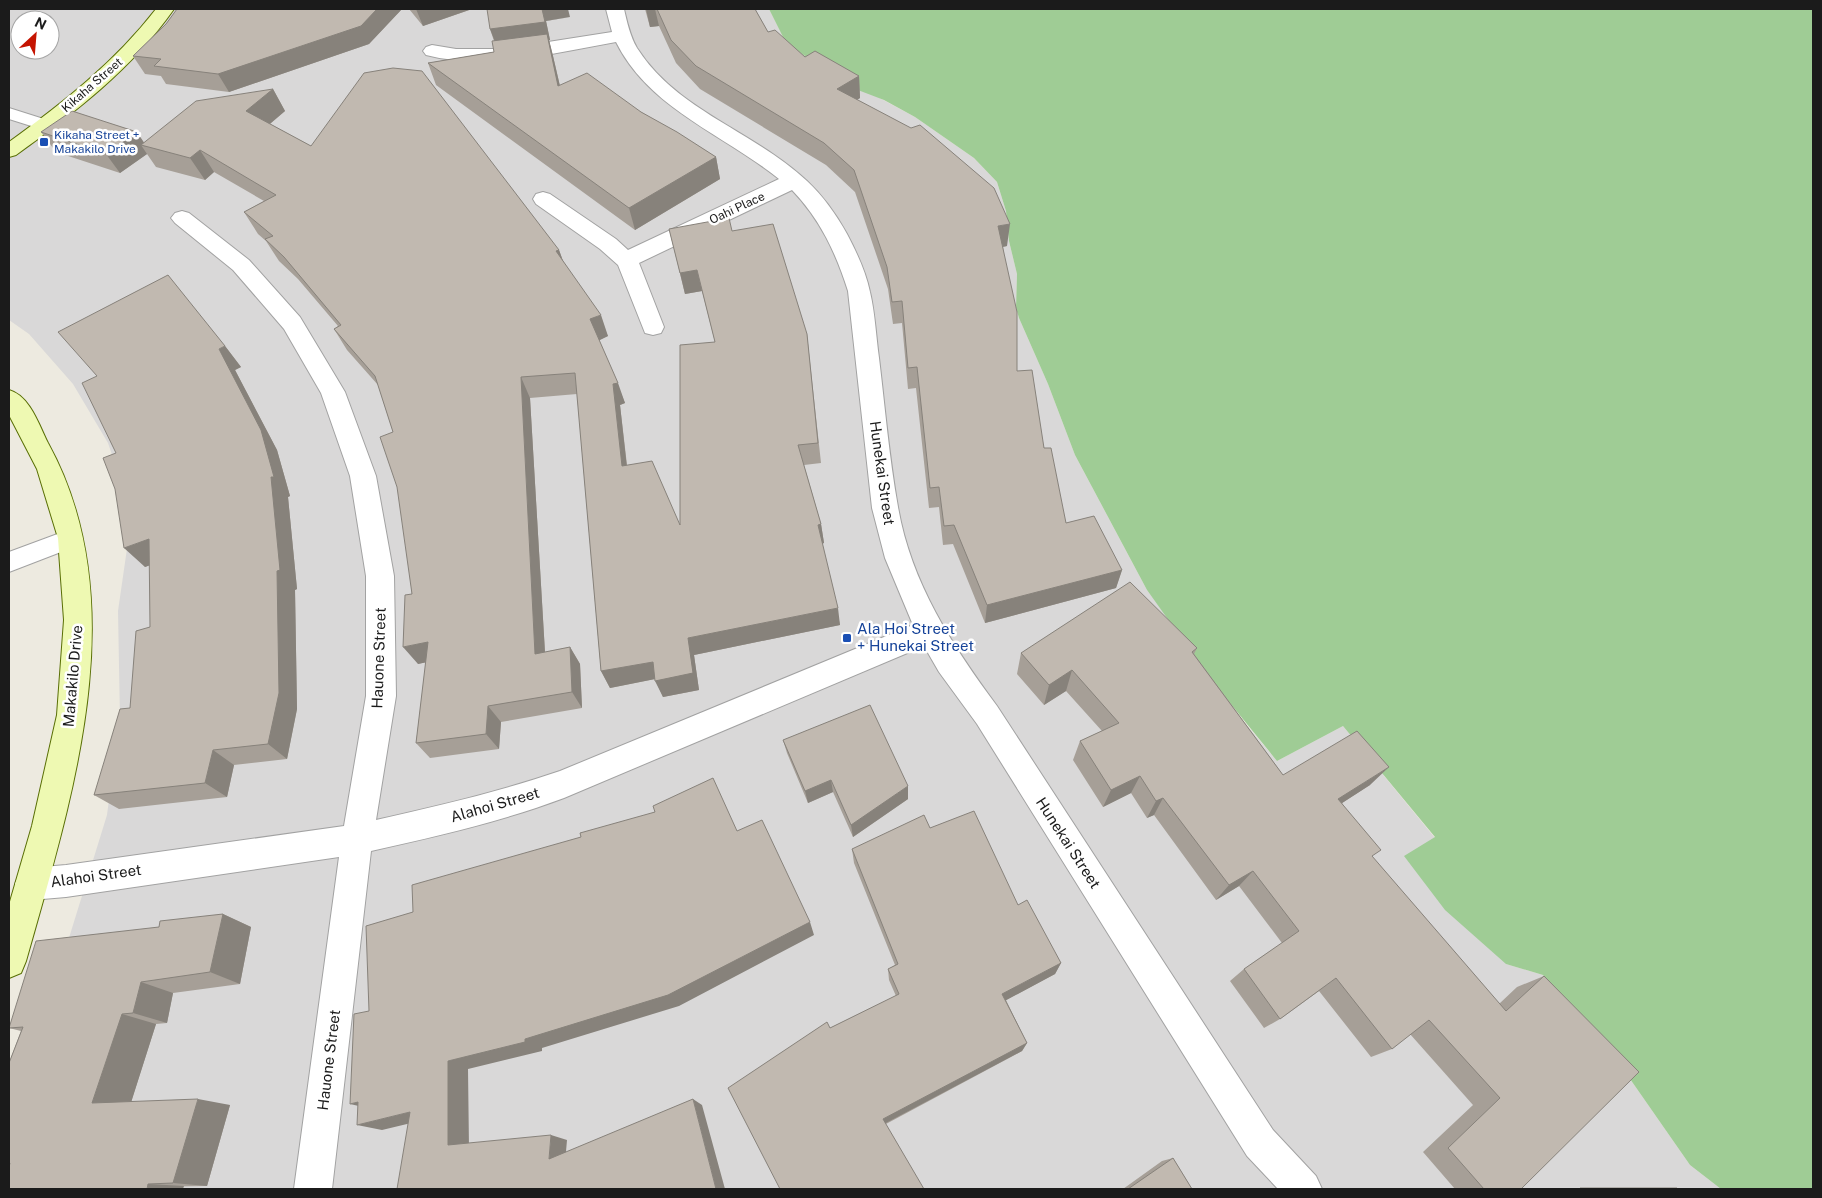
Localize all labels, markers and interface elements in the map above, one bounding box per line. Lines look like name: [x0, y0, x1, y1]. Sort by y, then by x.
north arrow: [10, 10, 60, 60]
text: N: [32, 14, 49, 33]
street label: Kikaha Street: [59, 55, 125, 115]
place label: Kikaha Street + Makakilo Drive: [54, 128, 140, 156]
marker: Kikaha Street + Makakilo Drive: [38, 136, 50, 148]
street label: Oahi Place: [707, 189, 767, 227]
street label: Hunekai Street: [867, 420, 898, 526]
street label: Hauone Street: [368, 607, 389, 709]
place label: Ala Hoi Street + Hunekai Street: [857, 620, 974, 654]
street label: Makakilo Drive: [60, 624, 85, 728]
marker: Ala Hoi Street + Hunekai Street: [841, 632, 853, 644]
street label: Alahoi Street: [448, 784, 541, 825]
street label: Hunekai Street: [1033, 794, 1104, 892]
street label: Alahoi Street: [49, 861, 143, 890]
street label: Hauone Street: [314, 1008, 343, 1111]

